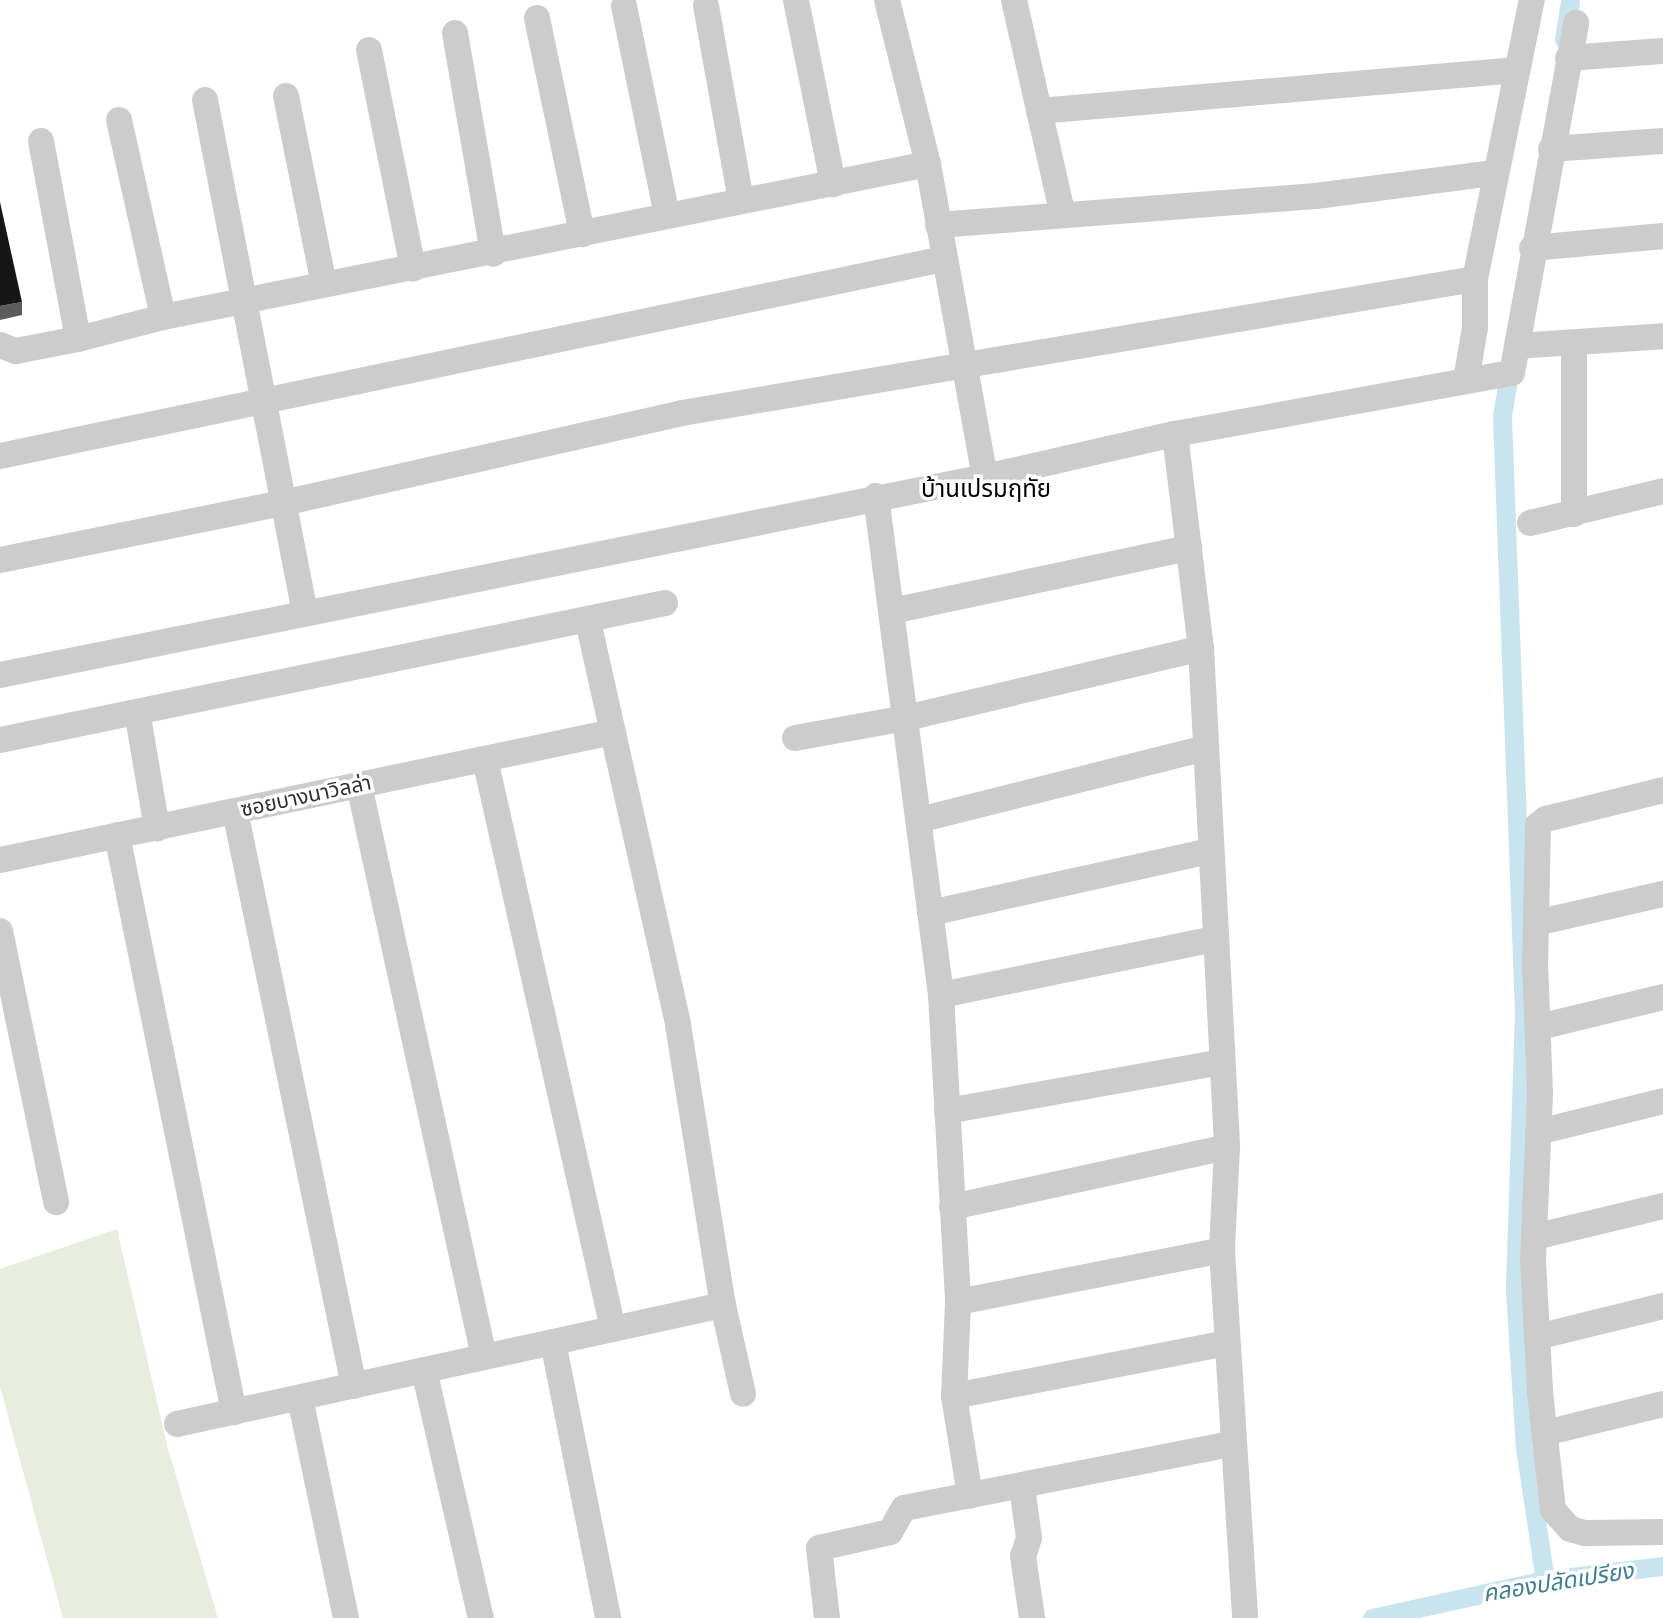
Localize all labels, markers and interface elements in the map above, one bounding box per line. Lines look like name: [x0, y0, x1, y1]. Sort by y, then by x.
district label: บ้านเปรมฤทัย: [921, 475, 1051, 503]
street label: ซอยบางนาวิลล่า: [238, 770, 374, 822]
water label: คลองปลัดเปรียง: [1481, 1557, 1635, 1607]

